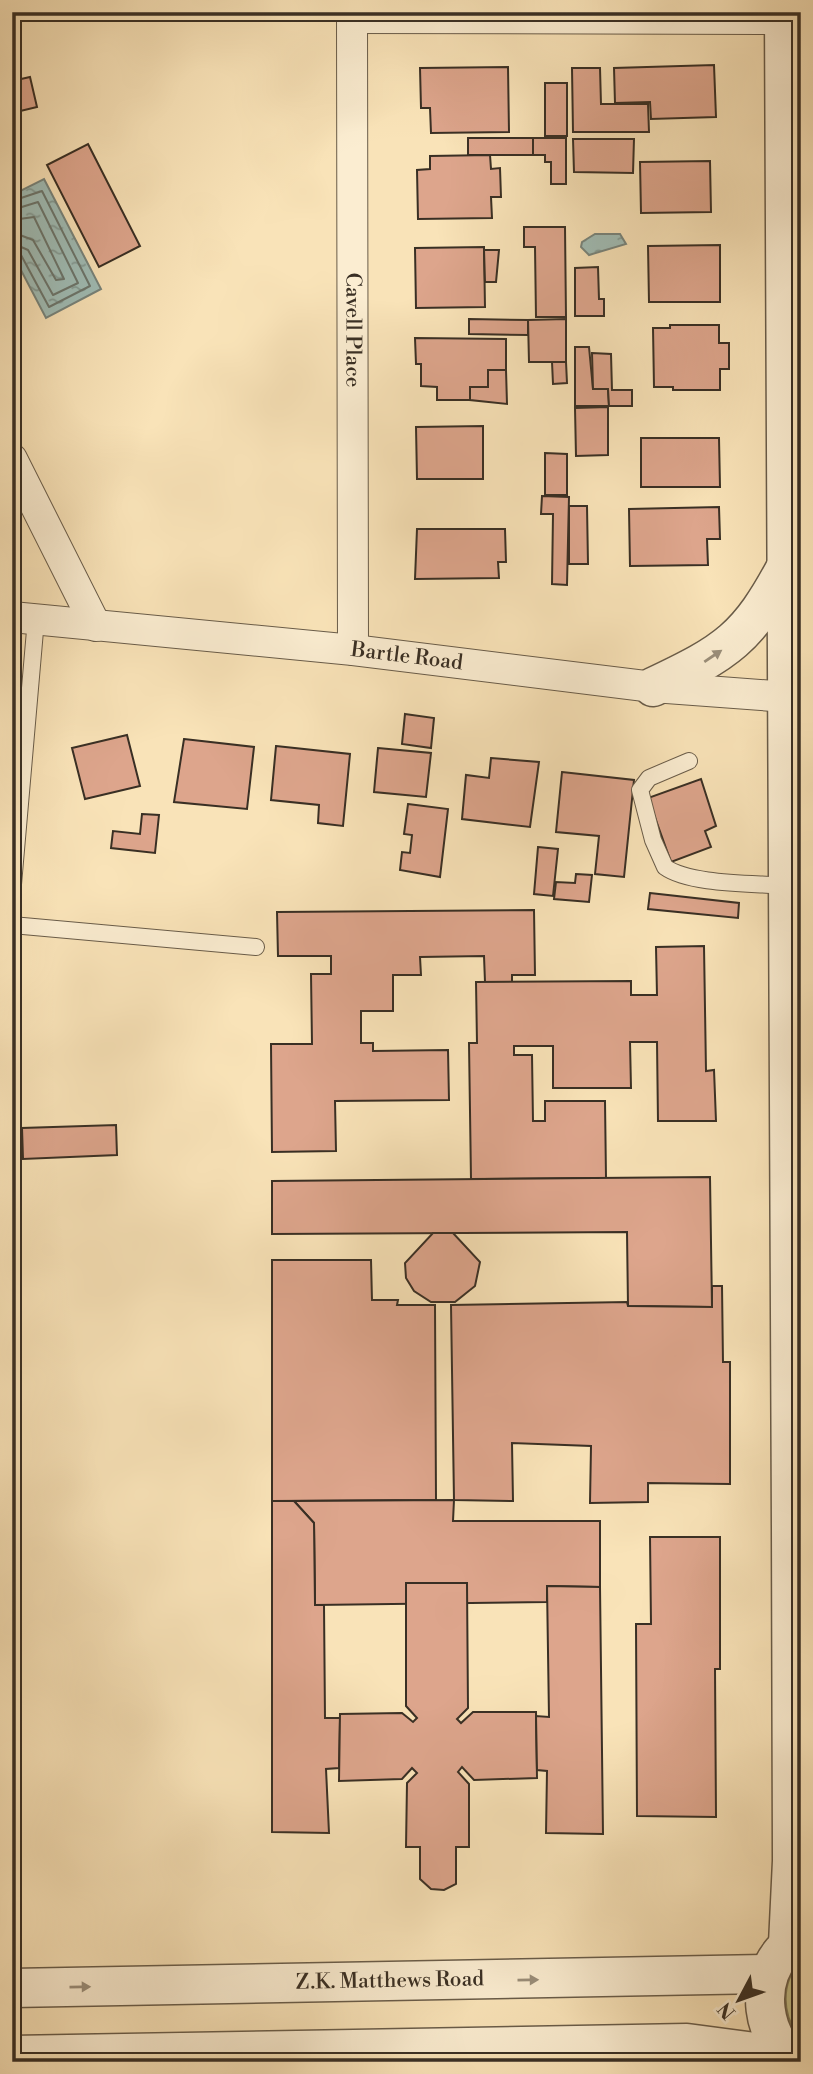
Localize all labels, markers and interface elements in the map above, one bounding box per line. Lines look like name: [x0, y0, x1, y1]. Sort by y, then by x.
street label: Cavell Place: [339, 273, 366, 387]
street label: Bartle Road: [349, 637, 465, 676]
one-way arrow: [704, 649, 722, 663]
street label: Z.K. Matthews Road: [296, 1966, 484, 1996]
north arrow: [704, 1966, 774, 2036]
one-way arrow: [518, 1974, 540, 1986]
one-way arrow: [70, 1981, 92, 1993]
text: N: [713, 1997, 741, 2024]

